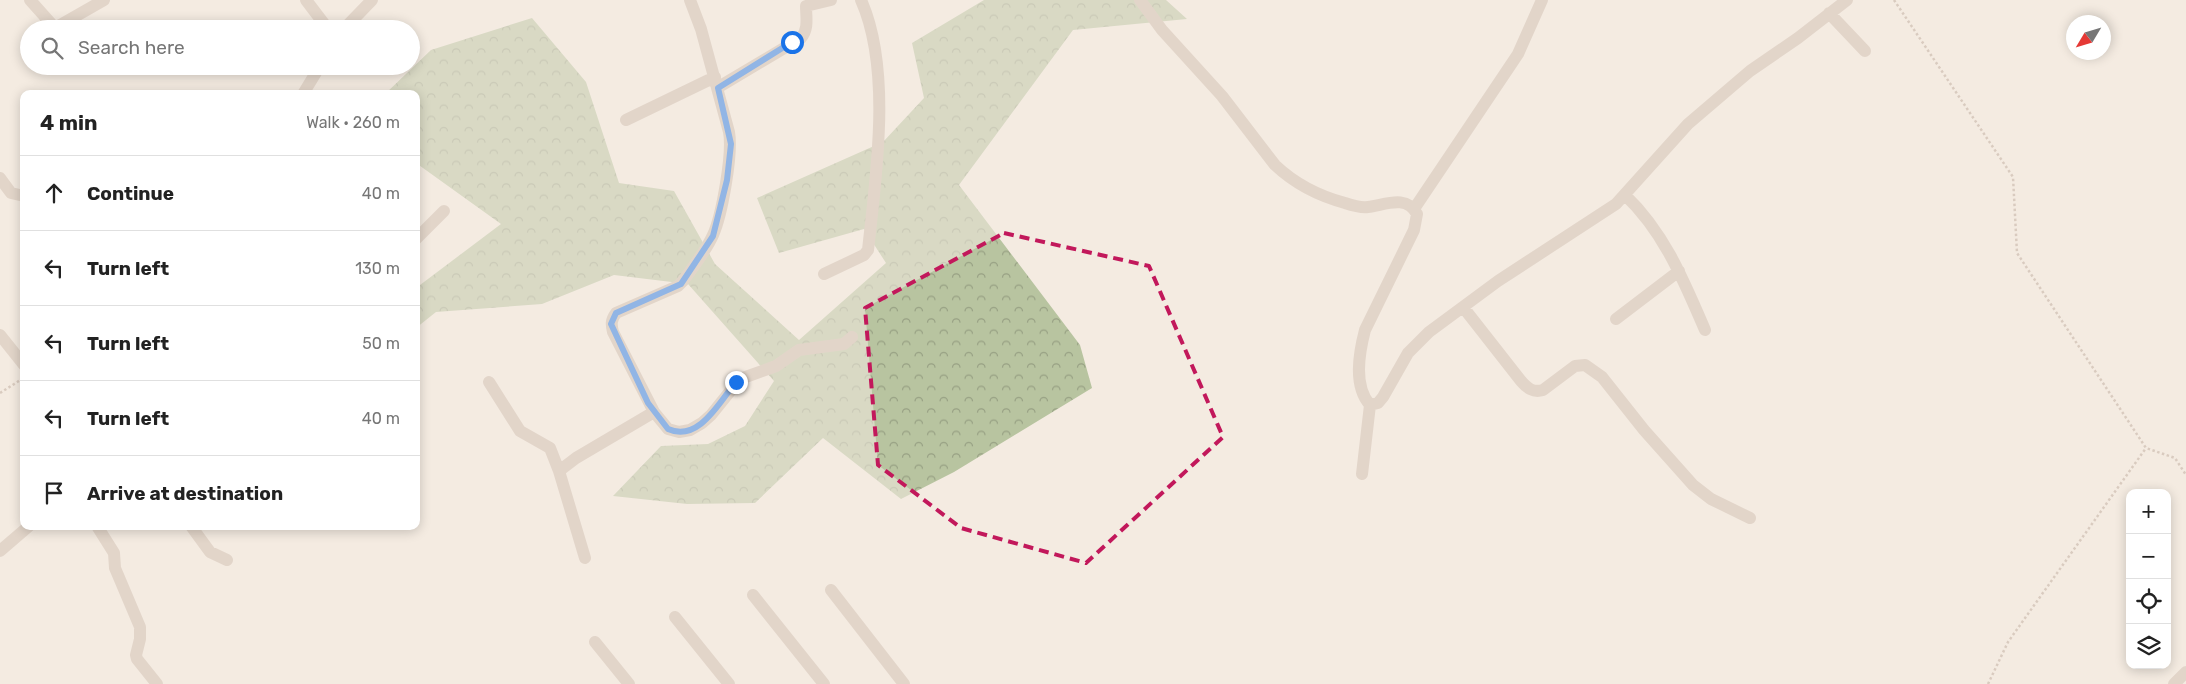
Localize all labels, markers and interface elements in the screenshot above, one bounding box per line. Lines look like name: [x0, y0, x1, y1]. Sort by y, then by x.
north arrow: [2066, 15, 2111, 60]
search box: [20, 20, 420, 75]
route start: [781, 31, 804, 54]
icon: search: [38, 34, 66, 62]
text: Search here: [78, 36, 185, 59]
text: 4 min: [40, 110, 98, 135]
text: Walk · 260 m: [306, 113, 400, 132]
icon: ahead: [40, 179, 68, 207]
text: Continue: [87, 182, 174, 205]
text: 40 m: [362, 184, 400, 203]
icon: left: [40, 254, 68, 282]
text: Turn left: [87, 257, 169, 280]
text: 130 m: [355, 259, 400, 278]
icon: left: [40, 329, 68, 357]
text: Turn left: [87, 332, 169, 355]
text: 50 m: [362, 334, 400, 353]
route end: [725, 371, 748, 394]
icon: left: [40, 404, 68, 432]
text: Turn left: [87, 407, 169, 430]
text: 40 m: [362, 409, 400, 428]
icon: arrive: [40, 479, 68, 507]
text: Arrive at destination: [87, 482, 283, 505]
map controls: [2126, 489, 2171, 669]
button: +: [2126, 489, 2171, 534]
button: −: [2126, 534, 2171, 579]
button: locate: [2126, 579, 2171, 624]
button: layers: [2126, 624, 2171, 669]

